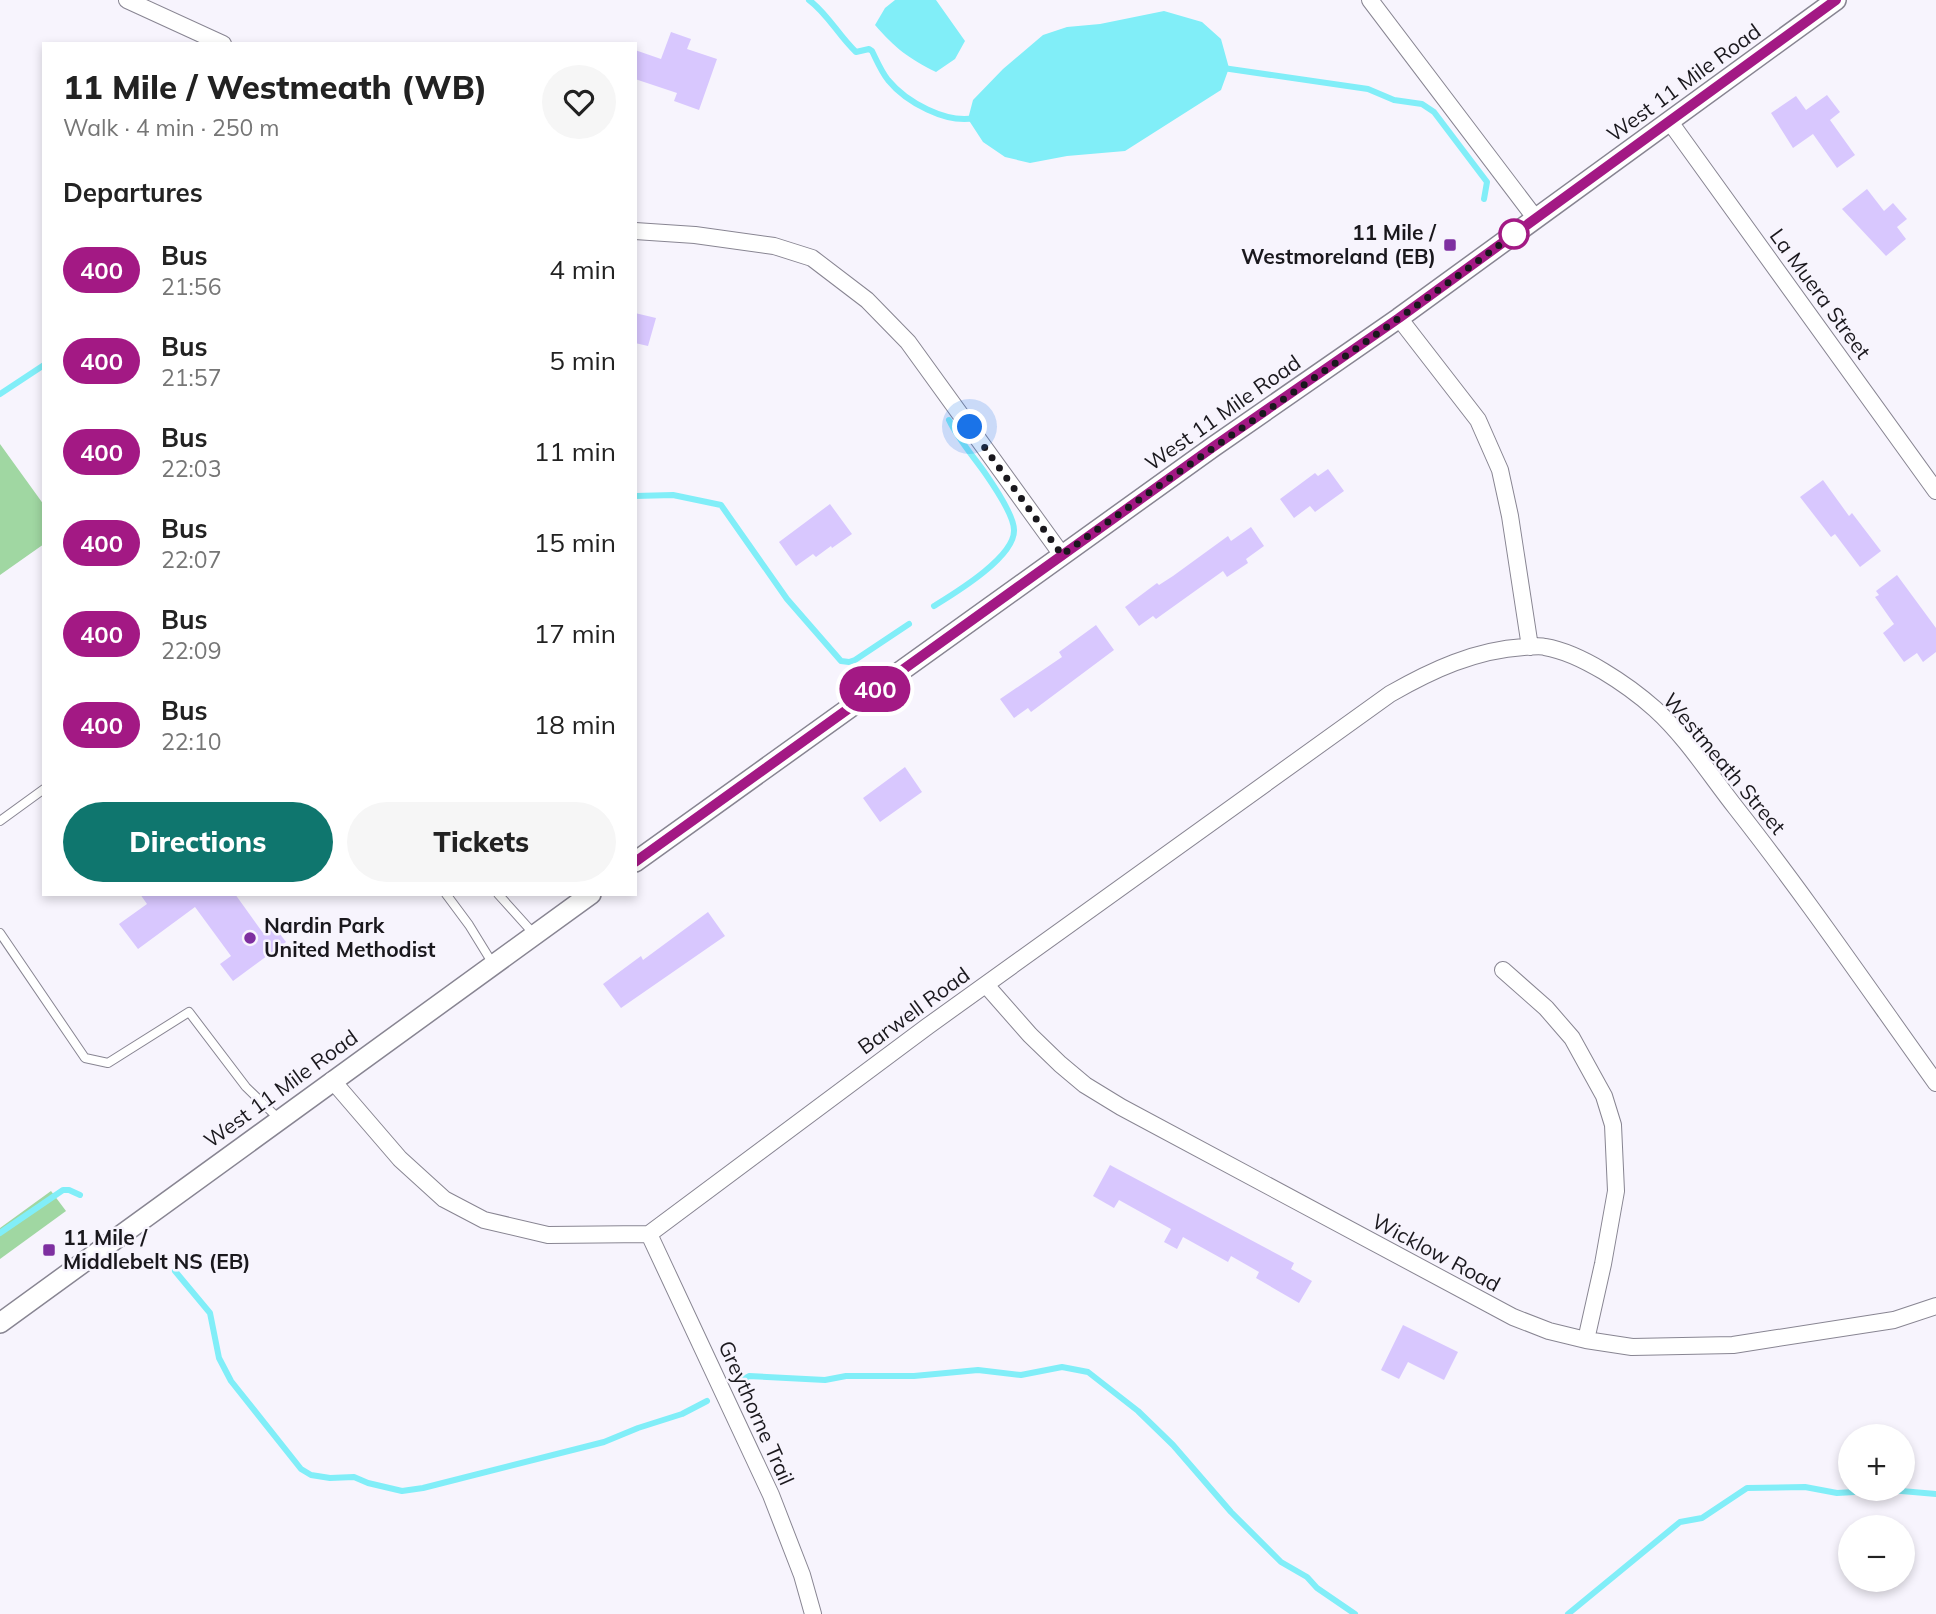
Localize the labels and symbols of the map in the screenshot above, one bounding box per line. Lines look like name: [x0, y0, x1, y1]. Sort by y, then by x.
street label: West 11 Mile Road: [1601, 18, 1765, 147]
place label: 11 Mile / Westmoreland (EB): [1241, 219, 1437, 269]
unlabelled marker: [1499, 219, 1529, 249]
street label: La Muera Street: [1765, 223, 1877, 364]
marker: 11 Mile / Westmoreland (EB): [1442, 237, 1458, 253]
street label: West 11 Mile Road: [1140, 349, 1305, 476]
your location: [952, 409, 987, 444]
line badge: 400: [835, 666, 915, 712]
street label: Westmeath Street: [1658, 687, 1792, 839]
place label: Nardin Park United Methodist: [264, 912, 436, 962]
marker: Nardin Park United Methodist: [242, 930, 258, 946]
street label: Barwell Road: [853, 961, 974, 1059]
street label: West 11 Mile Road: [198, 1024, 362, 1153]
street label: Wicklow Road: [1368, 1207, 1505, 1297]
place label: 11 Mile / Middlebelt NS (EB): [63, 1224, 251, 1274]
marker: 11 Mile / Middlebelt NS (EB): [41, 1242, 57, 1258]
street label: Greythorne Trail: [713, 1336, 800, 1489]

